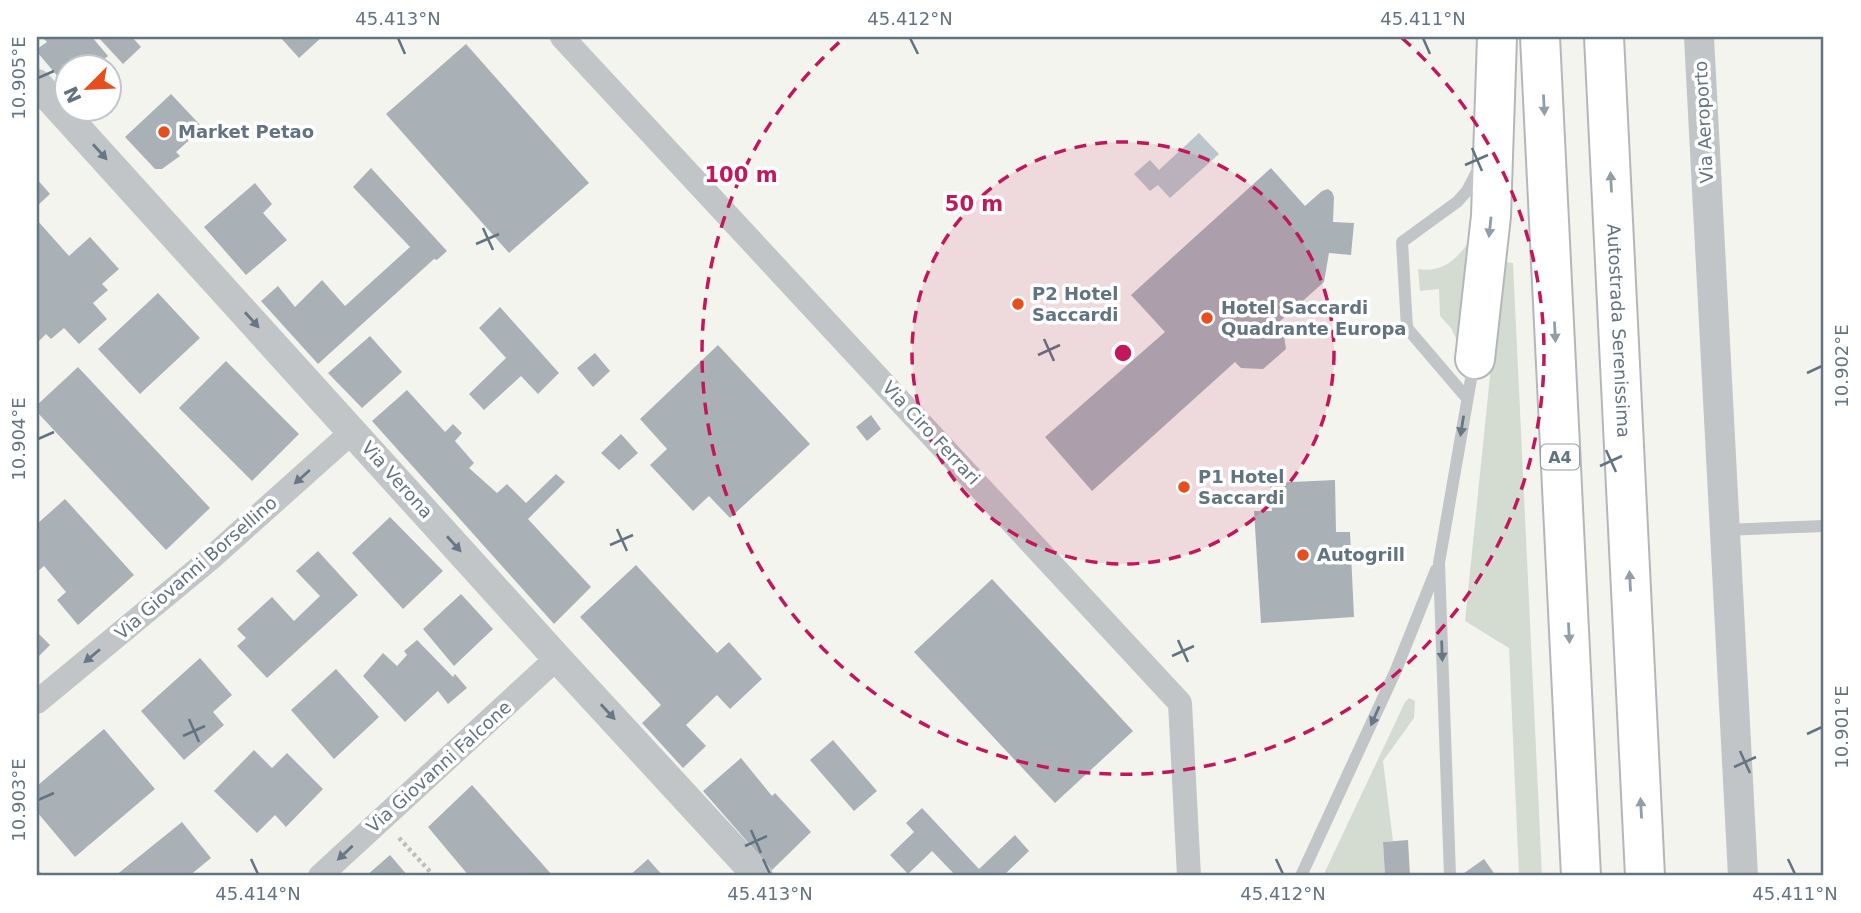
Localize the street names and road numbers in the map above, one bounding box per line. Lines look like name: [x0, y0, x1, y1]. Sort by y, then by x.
street label: Via Aeroporto: [1690, 60, 1717, 184]
street label: Autostrada Serenissima: [1603, 223, 1635, 438]
street label: Via Ciro Ferrari: [878, 377, 985, 489]
street label: Via Verona: [357, 437, 437, 522]
road number: A4: [1541, 445, 1579, 470]
street label: Via Giovanni Borsellino: [110, 492, 281, 644]
street label: Via Giovanni Falcone: [362, 696, 515, 837]

